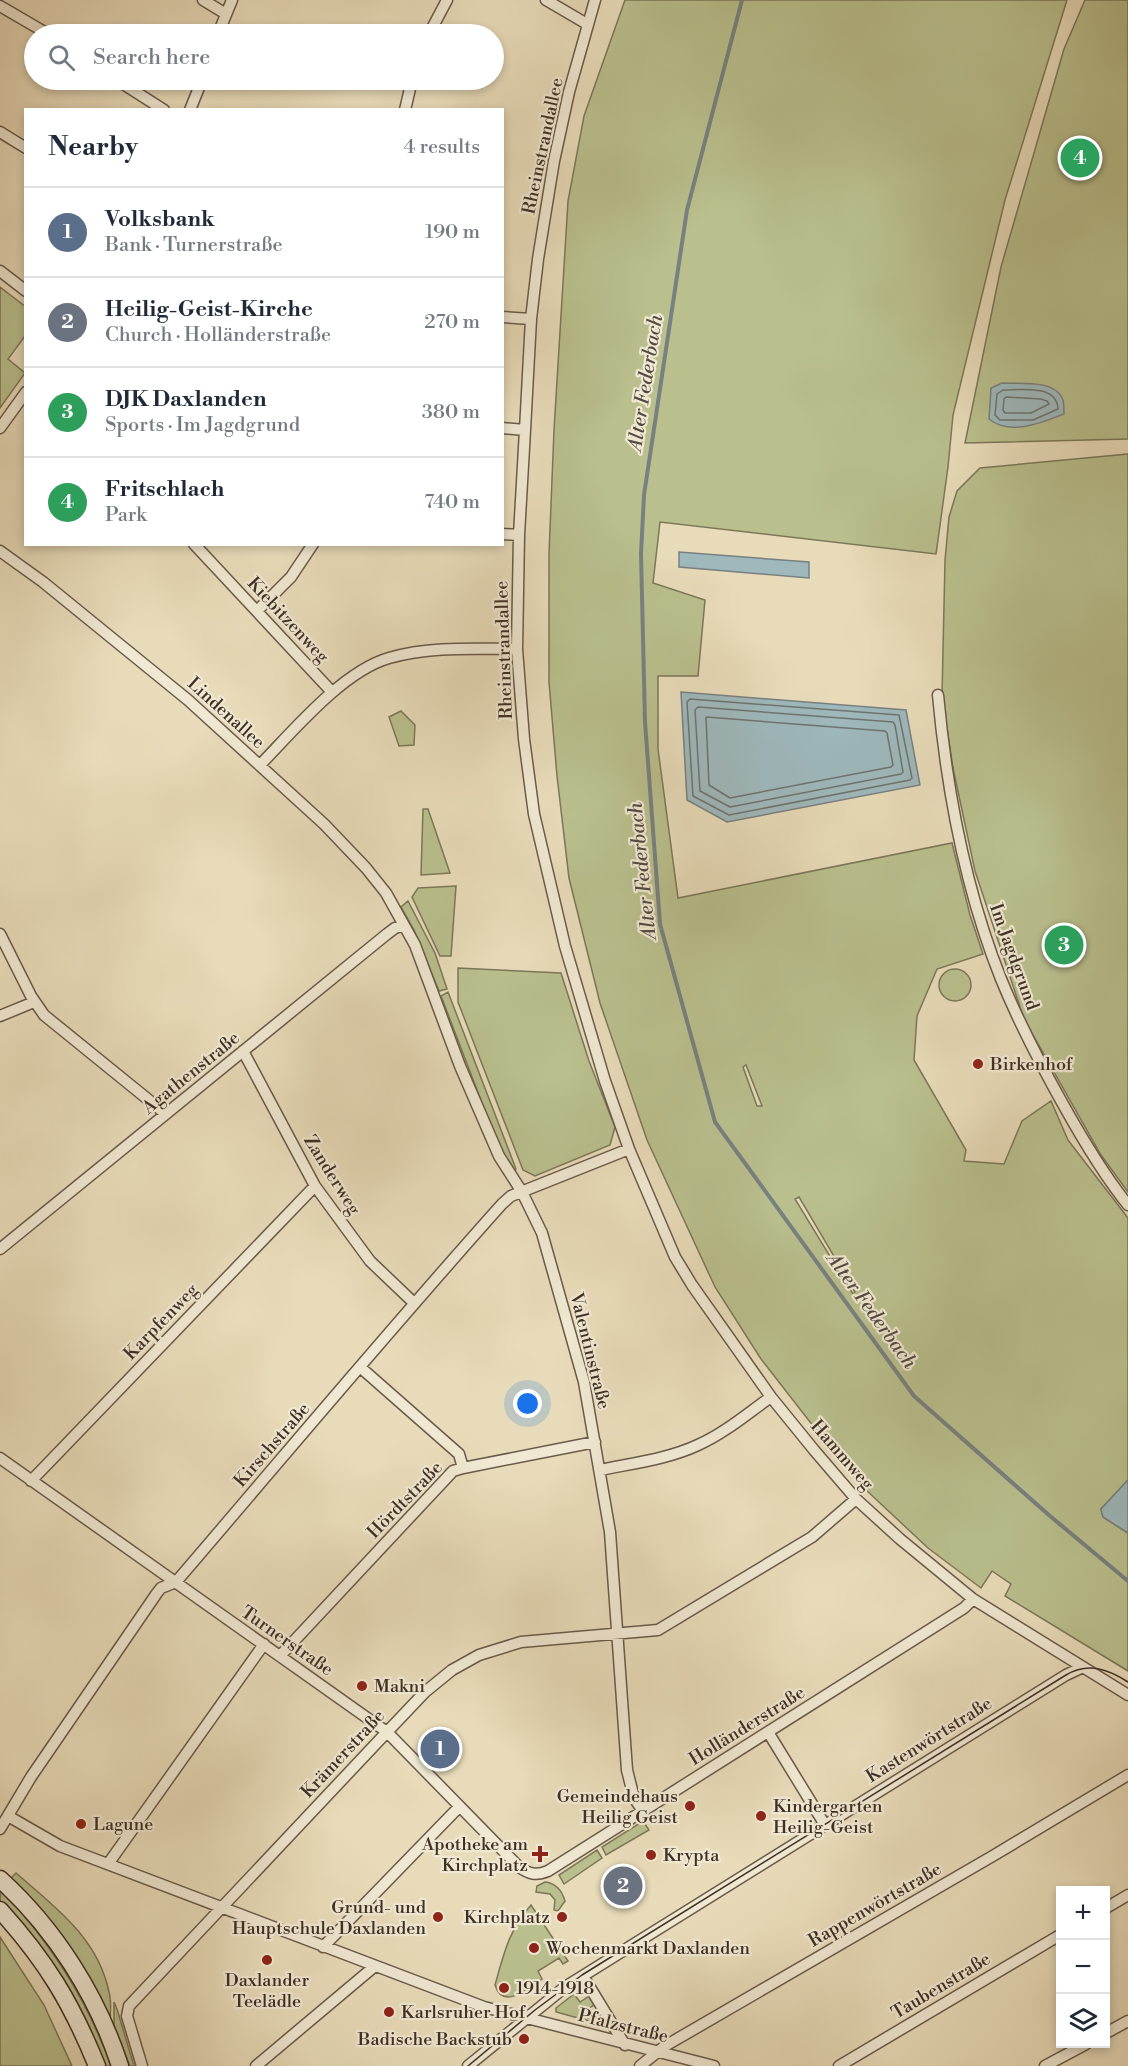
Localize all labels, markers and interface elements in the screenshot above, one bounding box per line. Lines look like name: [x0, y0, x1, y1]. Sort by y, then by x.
search box: [24, 24, 504, 90]
icon: search: [45, 41, 78, 74]
text: Search here: [93, 44, 210, 71]
street label: Rheinstrandallee: [517, 76, 569, 216]
text: Nearby: [48, 131, 138, 163]
text: 4 results: [403, 135, 480, 160]
pin: 4: [1060, 136, 1100, 180]
text: Volksbank: [105, 206, 215, 233]
text: 1: [63, 220, 72, 245]
text: 190 m: [425, 220, 480, 245]
text: Bank · Turnerstraße: [105, 233, 283, 258]
text: Heilig-Geist-Kirche: [105, 296, 313, 323]
text: 2: [61, 310, 74, 335]
text: 270 m: [424, 310, 480, 335]
water label: Alter Federbach: [623, 312, 669, 455]
text: Church · Holländerstraße: [105, 323, 331, 348]
text: DJK Daxlanden: [105, 386, 266, 413]
text: 3: [61, 400, 74, 425]
text: 380 m: [422, 400, 480, 425]
text: Sports · Im Jagdgrund: [105, 413, 300, 438]
text: Fritschlach: [105, 476, 224, 503]
text: 4: [61, 490, 74, 515]
text: 740 m: [424, 490, 480, 515]
text: Park: [105, 503, 147, 528]
street label: Kiebitzenweg: [242, 572, 334, 668]
street label: Rheinstrandallee: [490, 580, 518, 720]
street label: Lindenallee: [182, 672, 270, 754]
water label: Alter Federbach: [623, 800, 663, 943]
street label: Im Jagdgrund: [984, 901, 1044, 1014]
pin: 3: [1044, 922, 1084, 968]
street label: Agathenstraße: [137, 1027, 244, 1120]
place label: Birkenhof: [989, 1053, 1074, 1076]
marker: Birkenhof: [971, 1057, 985, 1071]
street label: Zanderweg: [298, 1131, 366, 1220]
water label: Alter Federbach: [819, 1246, 922, 1375]
street label: Karpfenweg: [119, 1278, 204, 1365]
street label: Valentinstraße: [564, 1289, 616, 1412]
your location: [513, 1389, 542, 1418]
street label: Kirschstraße: [229, 1398, 315, 1492]
street label: Hammweg: [805, 1415, 879, 1495]
street label: Hördtstraße: [362, 1456, 448, 1544]
street label: Turnerstraße: [236, 1601, 338, 1681]
place label: Makni: [374, 1675, 425, 1698]
marker: Makni: [355, 1679, 369, 1693]
street label: Holländerstraße: [685, 1681, 809, 1771]
street label: Kastenwörtstraße: [862, 1692, 996, 1788]
street label: Krämerstraße: [296, 1705, 390, 1803]
pin: 1: [420, 1726, 460, 1772]
place label: Gemeindehaus Heilig Geist: [557, 1785, 679, 1829]
place label: Kindergarten Heilig-Geist: [773, 1795, 883, 1839]
marker: Gemeindehaus Heilig Geist: [683, 1799, 697, 1813]
marker: Kindergarten Heilig-Geist: [754, 1809, 768, 1823]
place label: Lagune: [93, 1813, 153, 1836]
marker: Lagune: [74, 1817, 88, 1831]
place label: Apotheke am Kirchplatz: [421, 1833, 528, 1877]
place label: Krypta: [663, 1844, 720, 1867]
marker: Apotheke am Kirchplatz: [533, 1847, 547, 1861]
marker: Krypta: [644, 1848, 658, 1862]
street label: Rappenwörtstraße: [804, 1858, 946, 1952]
pin: 2: [604, 1864, 642, 1908]
map controls: [1056, 1886, 1110, 2048]
button: +: [1056, 1886, 1110, 1940]
place label: Grund- und Hauptschule Daxlanden: [232, 1896, 427, 1940]
place label: Kirchplatz: [464, 1906, 550, 1929]
marker: Grund- und Hauptschule Daxlanden: [431, 1910, 445, 1924]
marker: Kirchplatz: [555, 1910, 569, 1924]
place label: Wochenmarkt Daxlanden: [545, 1937, 750, 1960]
button: −: [1056, 1940, 1110, 1994]
marker: Wochenmarkt Daxlanden: [527, 1941, 541, 1955]
street label: Taubenstraße: [887, 1947, 995, 2025]
marker: Daxlander Teelädle: [260, 1953, 274, 1967]
place label: Daxlander Teelädle: [225, 1969, 309, 2013]
place label: 1914-1918: [516, 1977, 594, 2000]
marker: 1914-1918: [497, 1981, 511, 1995]
button: layers: [1056, 1994, 1110, 2048]
place label: Karlsruher Hof: [401, 2001, 527, 2024]
street label: Pfalzstraße: [575, 2004, 671, 2048]
marker: Karlsruher Hof: [382, 2005, 396, 2019]
place label: Badische Backstub: [357, 2028, 512, 2051]
marker: Badische Backstub: [517, 2032, 531, 2046]

